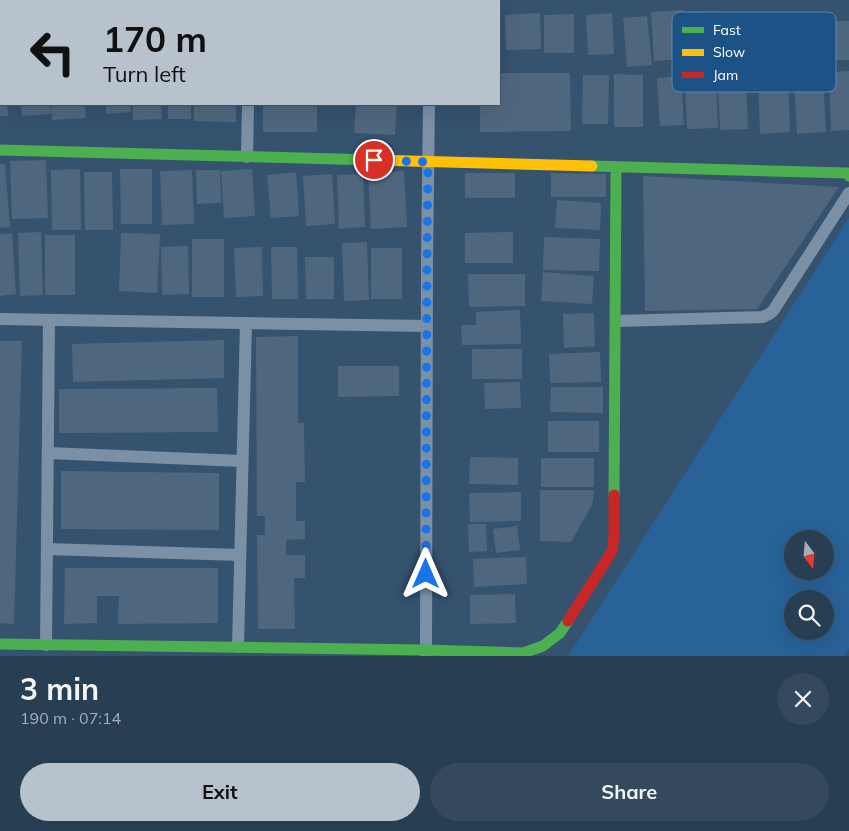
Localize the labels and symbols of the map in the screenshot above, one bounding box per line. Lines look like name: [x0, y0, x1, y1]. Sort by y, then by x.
legend: [672, 12, 836, 92]
text: Fast: [713, 21, 741, 39]
text: Slow: [713, 43, 745, 61]
text: Jam: [713, 66, 738, 84]
pin: [353, 139, 395, 181]
north arrow: [784, 530, 834, 580]
position arrow: [399, 547, 451, 599]

